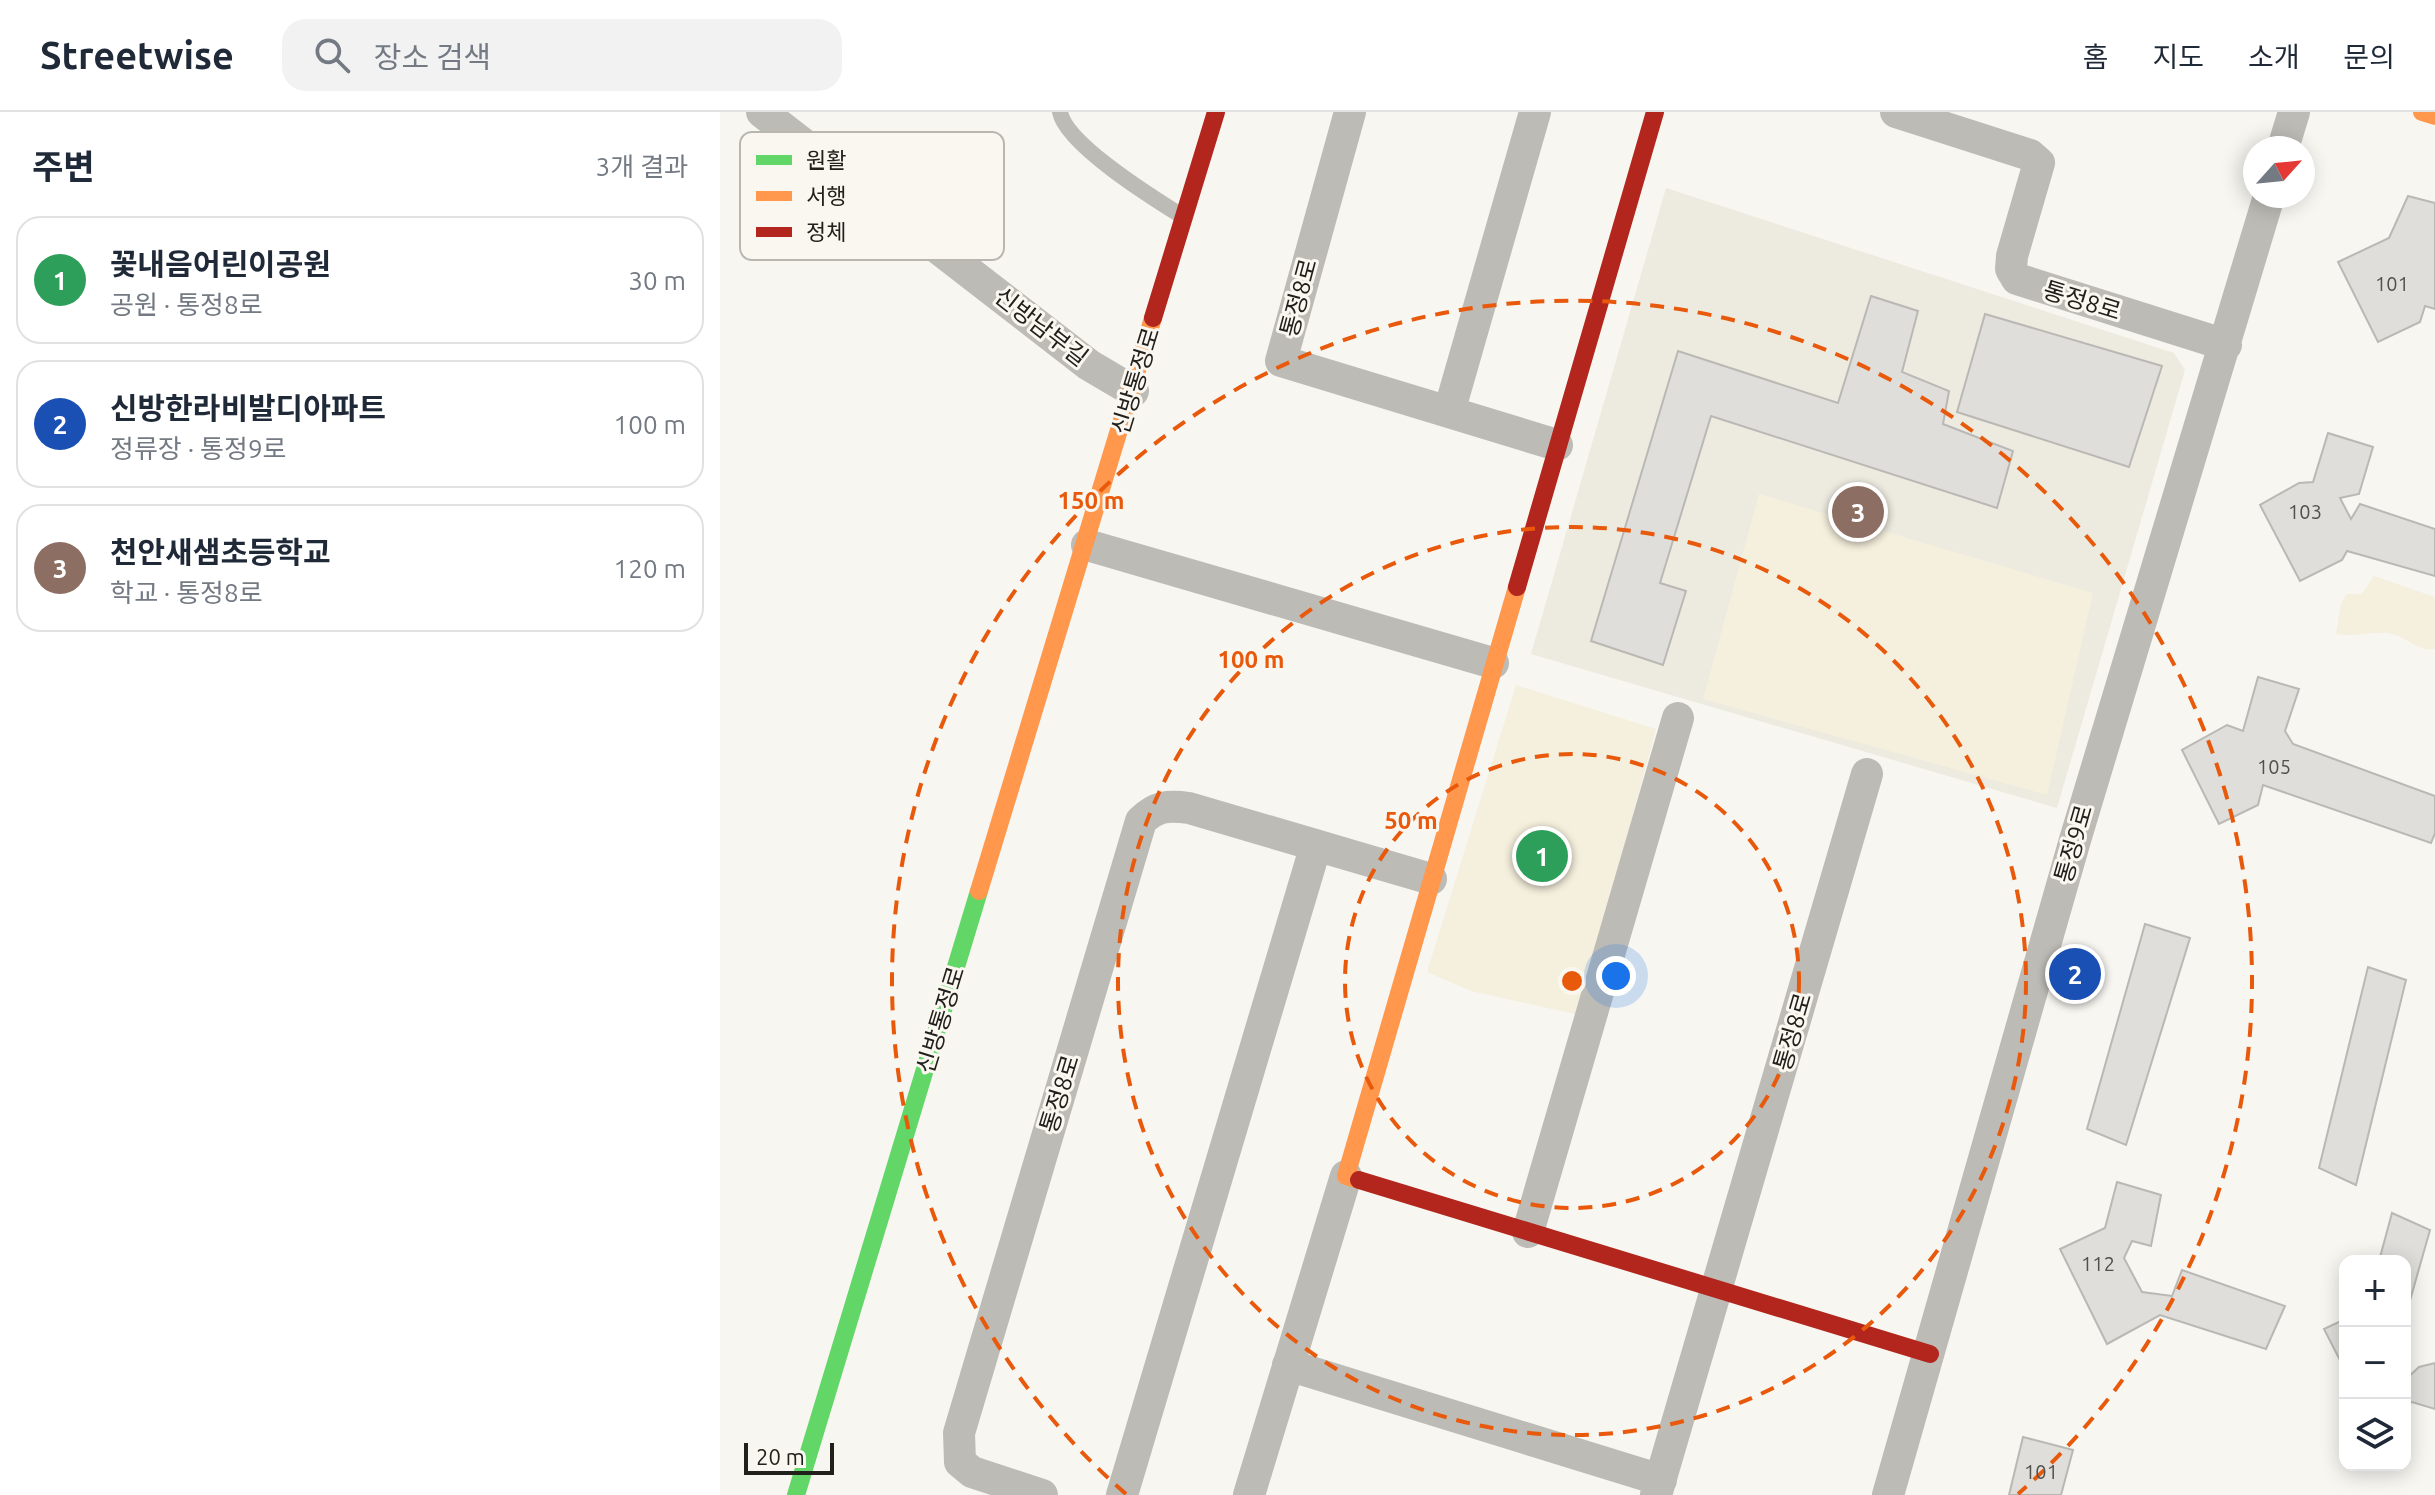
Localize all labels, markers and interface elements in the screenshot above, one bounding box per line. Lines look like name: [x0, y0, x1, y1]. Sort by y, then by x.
search box: [282, 19, 842, 91]
icon: search: [310, 33, 354, 77]
text: Streetwise: [40, 34, 234, 76]
text: 장소 검색: [374, 40, 491, 74]
text: 홈: [2083, 41, 2108, 72]
text: 지도: [2152, 41, 2204, 72]
text: 소개: [2248, 41, 2299, 72]
text: 문의: [2343, 41, 2395, 72]
legend: [740, 132, 1004, 260]
north arrow: [2243, 136, 2315, 208]
text: 주변: [32, 147, 95, 185]
text: 원활: [806, 147, 846, 172]
text: 3개 결과: [596, 152, 688, 181]
text: 서행: [806, 183, 846, 208]
text: 정체: [806, 219, 846, 244]
text: 꽃내음어린이공원: [110, 247, 331, 281]
street label: 통정8로: [1275, 256, 1322, 340]
text: 1: [53, 266, 67, 295]
text: 30 m: [628, 266, 686, 295]
house number: 101: [2375, 272, 2409, 295]
street label: 통정8로: [2040, 276, 2124, 325]
street label: 신방남부길: [989, 282, 1093, 371]
text: 공원 · 통정8로: [110, 290, 263, 319]
street label: 신방통정로: [1106, 324, 1165, 438]
text: 신방한라비발디아파트: [110, 391, 386, 425]
text: 2: [53, 410, 67, 439]
text: 100 m: [614, 410, 686, 439]
text: 정류장 · 통정9로: [110, 434, 287, 463]
pin: 3: [1832, 482, 1884, 542]
text: 150 m: [1058, 487, 1124, 514]
house number: 103: [2288, 500, 2322, 523]
text: 천안새샘초등학교: [110, 535, 331, 569]
text: 3: [53, 554, 67, 583]
text: 120 m: [614, 554, 686, 583]
text: 학교 · 통정8로: [110, 578, 263, 607]
text: 100 m: [1218, 646, 1284, 673]
house number: 105: [2257, 755, 2291, 778]
street label: 통정9로: [2050, 802, 2097, 886]
text: 50 m: [1384, 807, 1438, 834]
pin: 1: [1516, 826, 1568, 886]
pin: 2: [2049, 944, 2101, 1004]
your location: [1596, 956, 1636, 996]
street label: 신방통정로: [911, 963, 970, 1077]
centre of rings: [1558, 967, 1586, 995]
street label: 통정8로: [1769, 990, 1816, 1074]
street label: 통정8로: [1035, 1052, 1084, 1136]
house number: 112: [2081, 1252, 2115, 1275]
map controls: [2339, 1255, 2411, 1471]
button: +: [2339, 1255, 2411, 1327]
button: −: [2339, 1327, 2411, 1399]
button: layers: [2339, 1399, 2411, 1471]
scale bar: [744, 1439, 834, 1475]
text: 20 m: [756, 1444, 805, 1469]
house number: 101: [2024, 1460, 2058, 1483]

